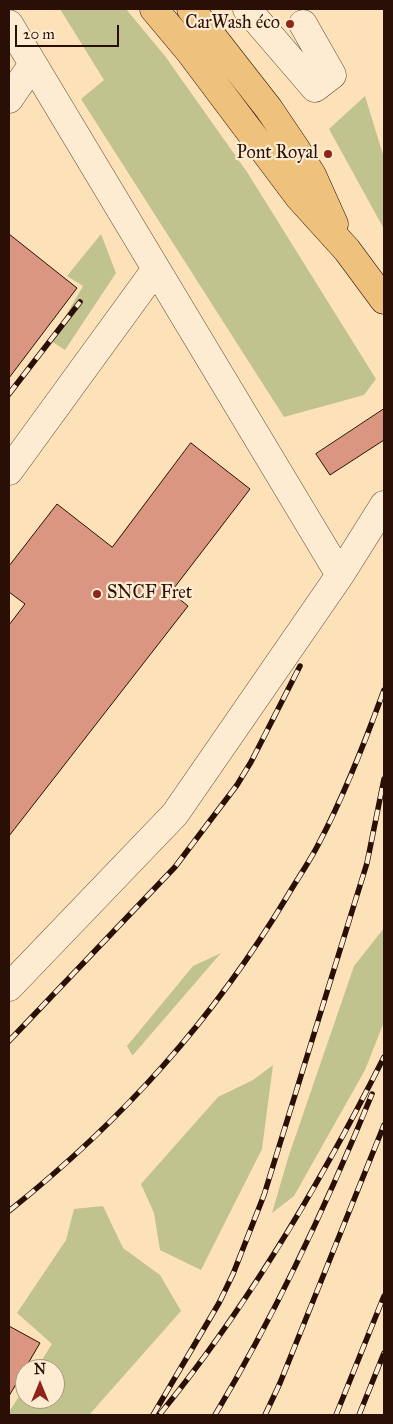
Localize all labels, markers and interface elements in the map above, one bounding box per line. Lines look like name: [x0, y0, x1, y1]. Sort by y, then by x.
place label: CarWash éco: [185, 13, 280, 35]
scale bar: [18, 15, 121, 47]
marker: CarWash éco: [284, 18, 296, 30]
text: 20 m: [23, 25, 55, 43]
place label: Pont Royal: [237, 143, 318, 165]
marker: Pont Royal: [322, 148, 334, 160]
place label: SNCF Fret: [107, 583, 192, 605]
marker: SNCF Fret: [91, 588, 103, 600]
north arrow: [15, 1359, 65, 1409]
text: N: [34, 1361, 46, 1378]

